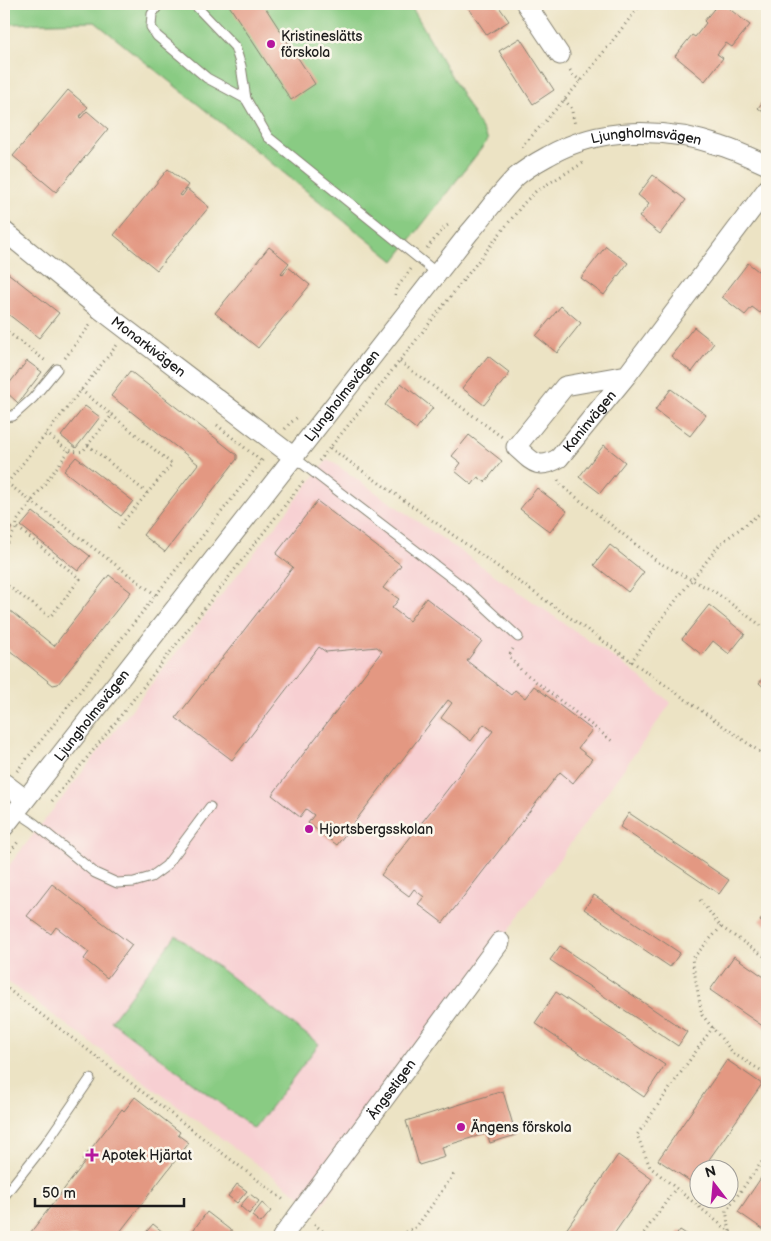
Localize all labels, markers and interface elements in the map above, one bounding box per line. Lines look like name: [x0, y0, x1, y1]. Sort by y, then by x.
place label: Kristineslätts förskola: [281, 28, 362, 61]
marker: Kristineslätts förskola: [265, 38, 277, 50]
street label: Ljungholmsvägen: [589, 124, 703, 149]
street label: Monarkivägen: [108, 313, 189, 381]
street label: Ljungholmsvägen: [301, 346, 383, 445]
street label: Kaninvägen: [559, 387, 620, 456]
street label: Ljungholmsvägen: [51, 666, 133, 765]
place label: Hjortsbergsskolan: [319, 821, 433, 838]
marker: Hjortsbergsskolan: [303, 823, 315, 835]
street label: Ängsstigen: [364, 1056, 420, 1123]
place label: Ängens förskola: [471, 1119, 572, 1136]
marker: Ängens förskola: [455, 1121, 467, 1133]
place label: Apotek Hjärtat: [102, 1147, 193, 1164]
marker: Apotek Hjärtat: [86, 1149, 98, 1161]
north arrow: [688, 1158, 738, 1208]
text: N: [703, 1162, 718, 1182]
scale bar: [35, 1176, 184, 1208]
text: 50 m: [42, 1184, 76, 1203]

